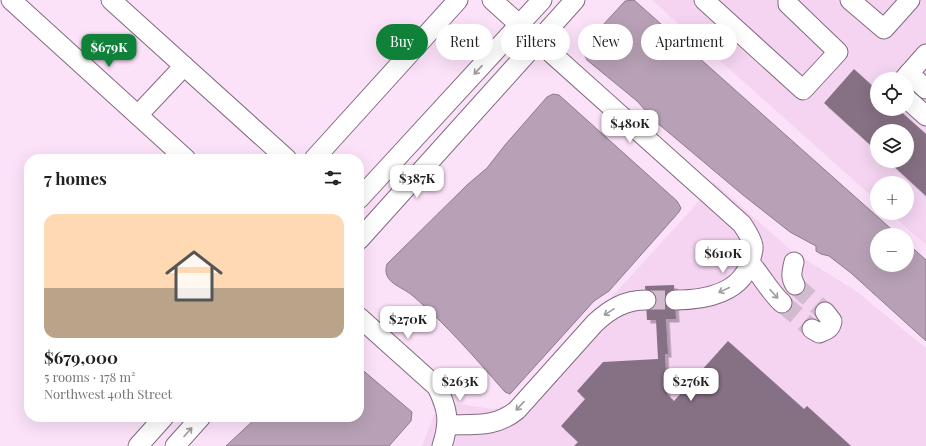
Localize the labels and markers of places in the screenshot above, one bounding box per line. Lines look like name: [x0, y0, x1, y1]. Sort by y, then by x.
pin: $679K: [81, 34, 137, 68]
pin: $480K: [602, 110, 658, 144]
pin: $387K: [389, 165, 445, 199]
pin: $610K: [695, 240, 751, 274]
pin: $270K: [380, 306, 436, 340]
pin: $263K: [432, 368, 488, 402]
pin: $276K: [663, 368, 719, 402]

